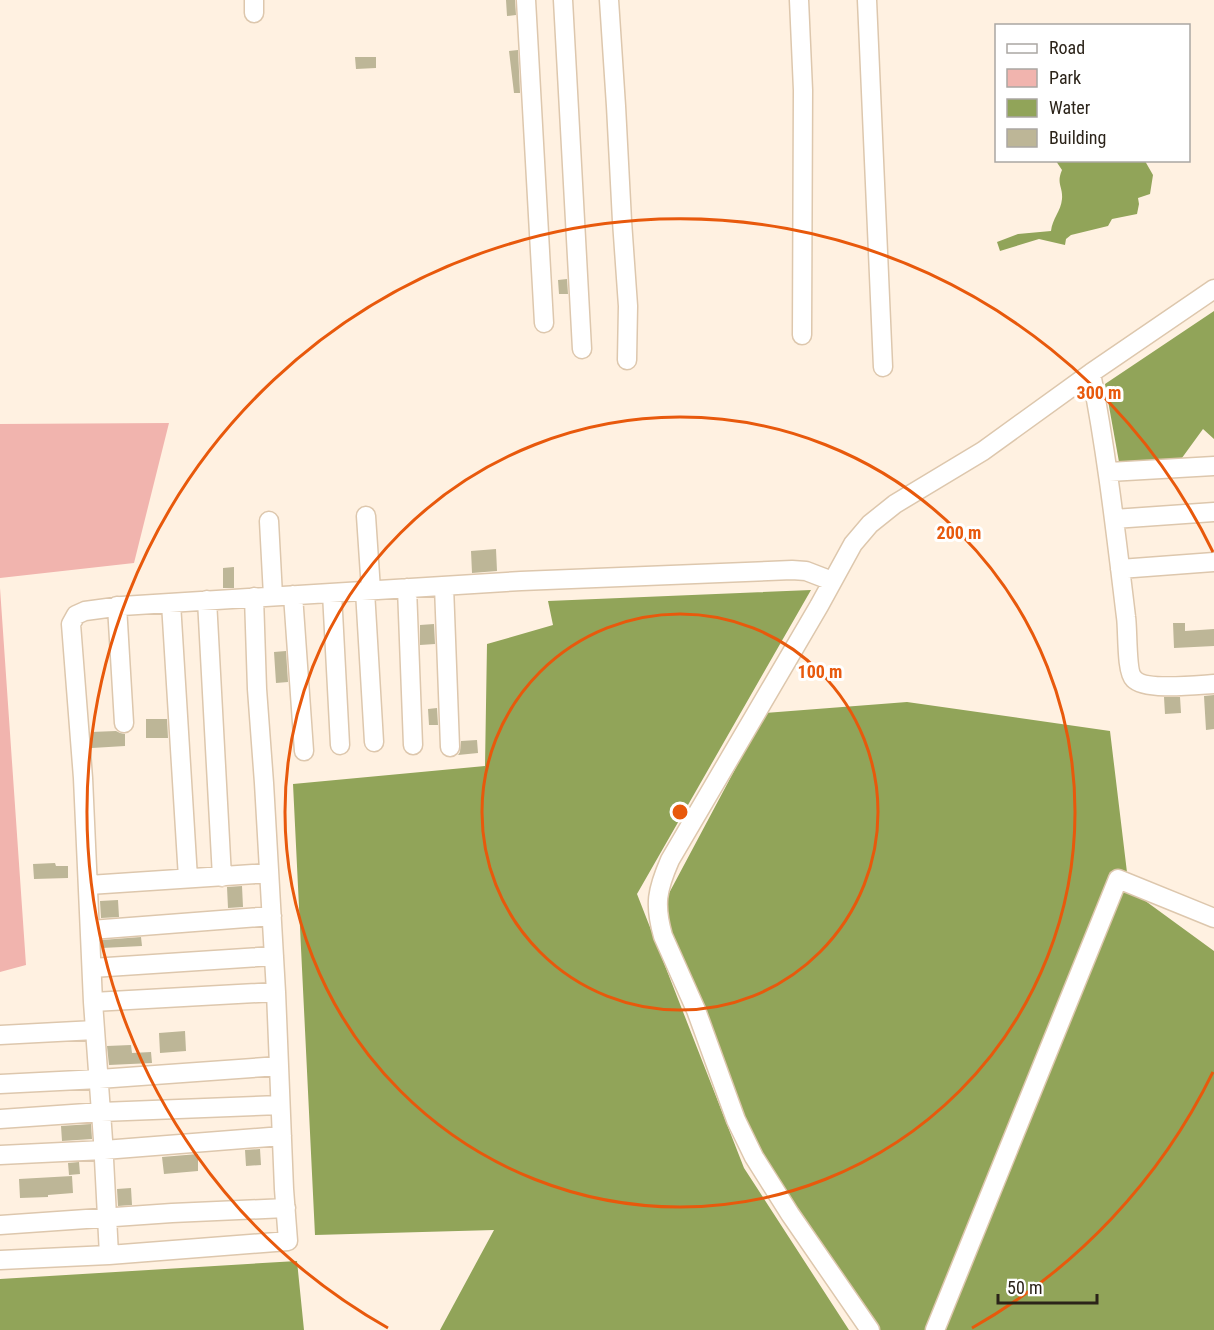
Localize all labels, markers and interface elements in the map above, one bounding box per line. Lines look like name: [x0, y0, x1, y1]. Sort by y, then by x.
legend: [995, 24, 1190, 162]
text: Road: [1049, 37, 1085, 58]
text: Park: [1049, 67, 1081, 88]
text: Water: [1049, 97, 1091, 118]
text: Building: [1049, 127, 1106, 148]
text: 300 m: [1077, 382, 1121, 403]
text: 200 m: [937, 522, 981, 543]
text: 100 m: [798, 661, 842, 682]
centre of rings: [670, 802, 690, 822]
scale bar: [998, 1267, 1097, 1305]
text: 50 m: [1007, 1277, 1042, 1298]

